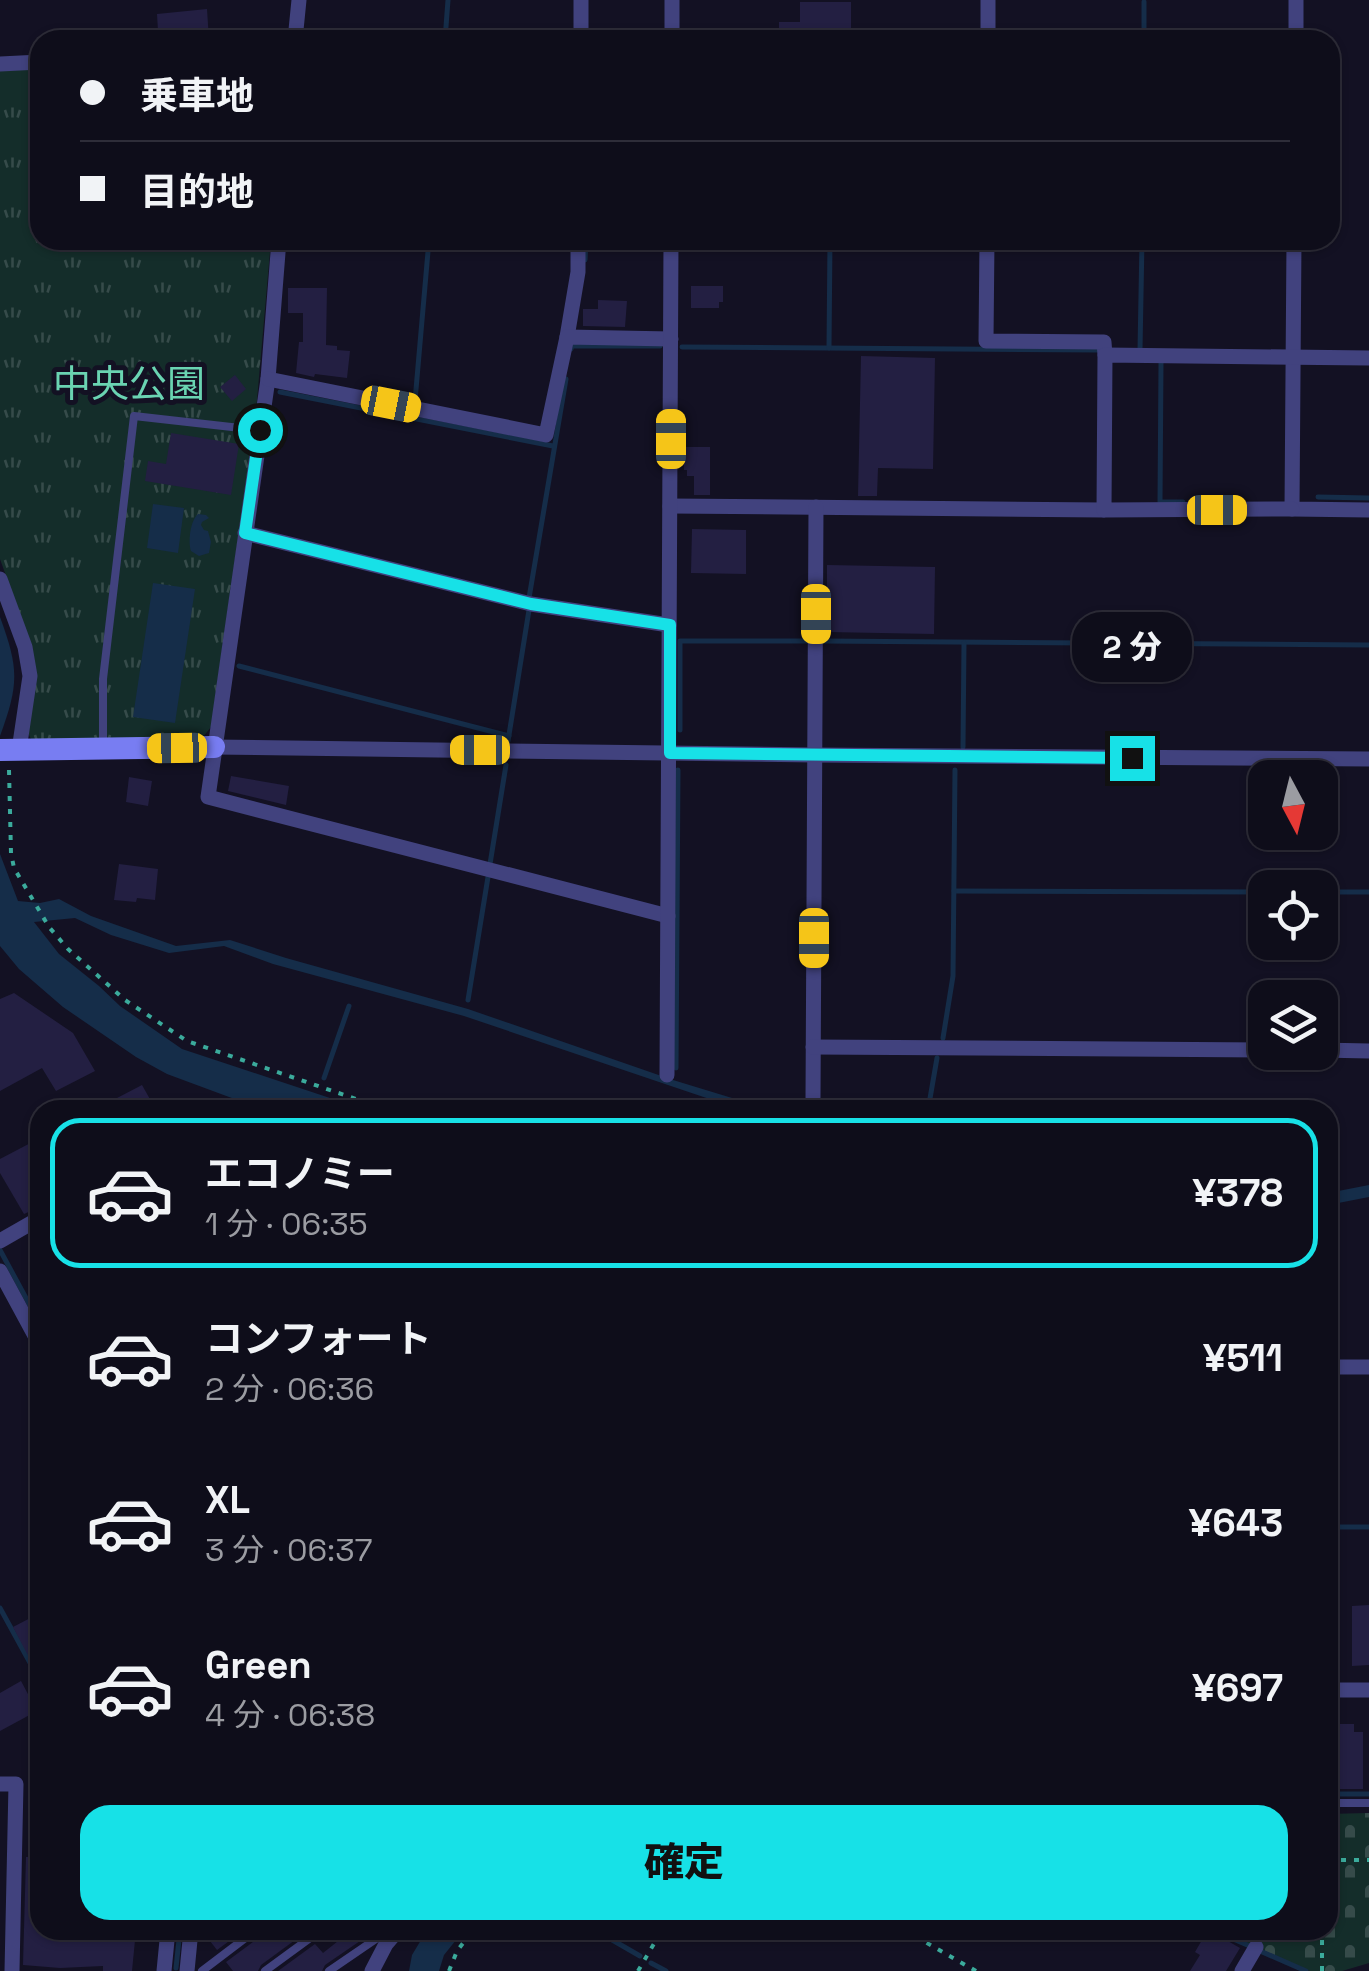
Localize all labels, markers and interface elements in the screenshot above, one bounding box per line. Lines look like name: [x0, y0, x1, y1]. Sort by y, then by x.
text: 乗車地: [140, 72, 254, 120]
text: 目的地: [140, 168, 254, 216]
park label: 中央公園: [53, 360, 205, 408]
car: [359, 384, 423, 424]
route start: [238, 408, 283, 453]
car: [656, 409, 686, 469]
car: [1187, 495, 1247, 525]
car: [801, 584, 831, 644]
callout: 2 分: [1072, 613, 1192, 683]
text: 2 分: [1102, 627, 1162, 667]
car: [147, 732, 207, 764]
car: [450, 735, 510, 765]
route end: [1110, 736, 1155, 781]
north arrow: [1248, 760, 1338, 850]
map controls: [1248, 760, 1338, 1070]
button: locate: [1248, 870, 1338, 960]
car: [799, 908, 829, 968]
button: layers: [1248, 980, 1338, 1070]
icon: car: [85, 1148, 175, 1238]
text: エコノミー: [205, 1150, 395, 1198]
text: ¥378: [1192, 1169, 1283, 1217]
text: 1 分 · 06:35: [205, 1204, 368, 1244]
icon: car: [85, 1313, 175, 1403]
text: コンフォート: [205, 1315, 432, 1363]
text: ¥511: [1203, 1334, 1283, 1382]
text: 2 分 · 06:36: [205, 1369, 374, 1409]
text: XL: [205, 1476, 250, 1524]
icon: car: [85, 1478, 175, 1568]
text: ¥643: [1189, 1499, 1283, 1547]
text: 3 分 · 06:37: [205, 1530, 373, 1570]
text: Green: [205, 1641, 312, 1689]
icon: car: [85, 1643, 175, 1733]
text: ¥697: [1192, 1664, 1283, 1712]
text: 4 分 · 06:38: [205, 1695, 375, 1735]
button: 確定: [80, 1805, 1288, 1920]

